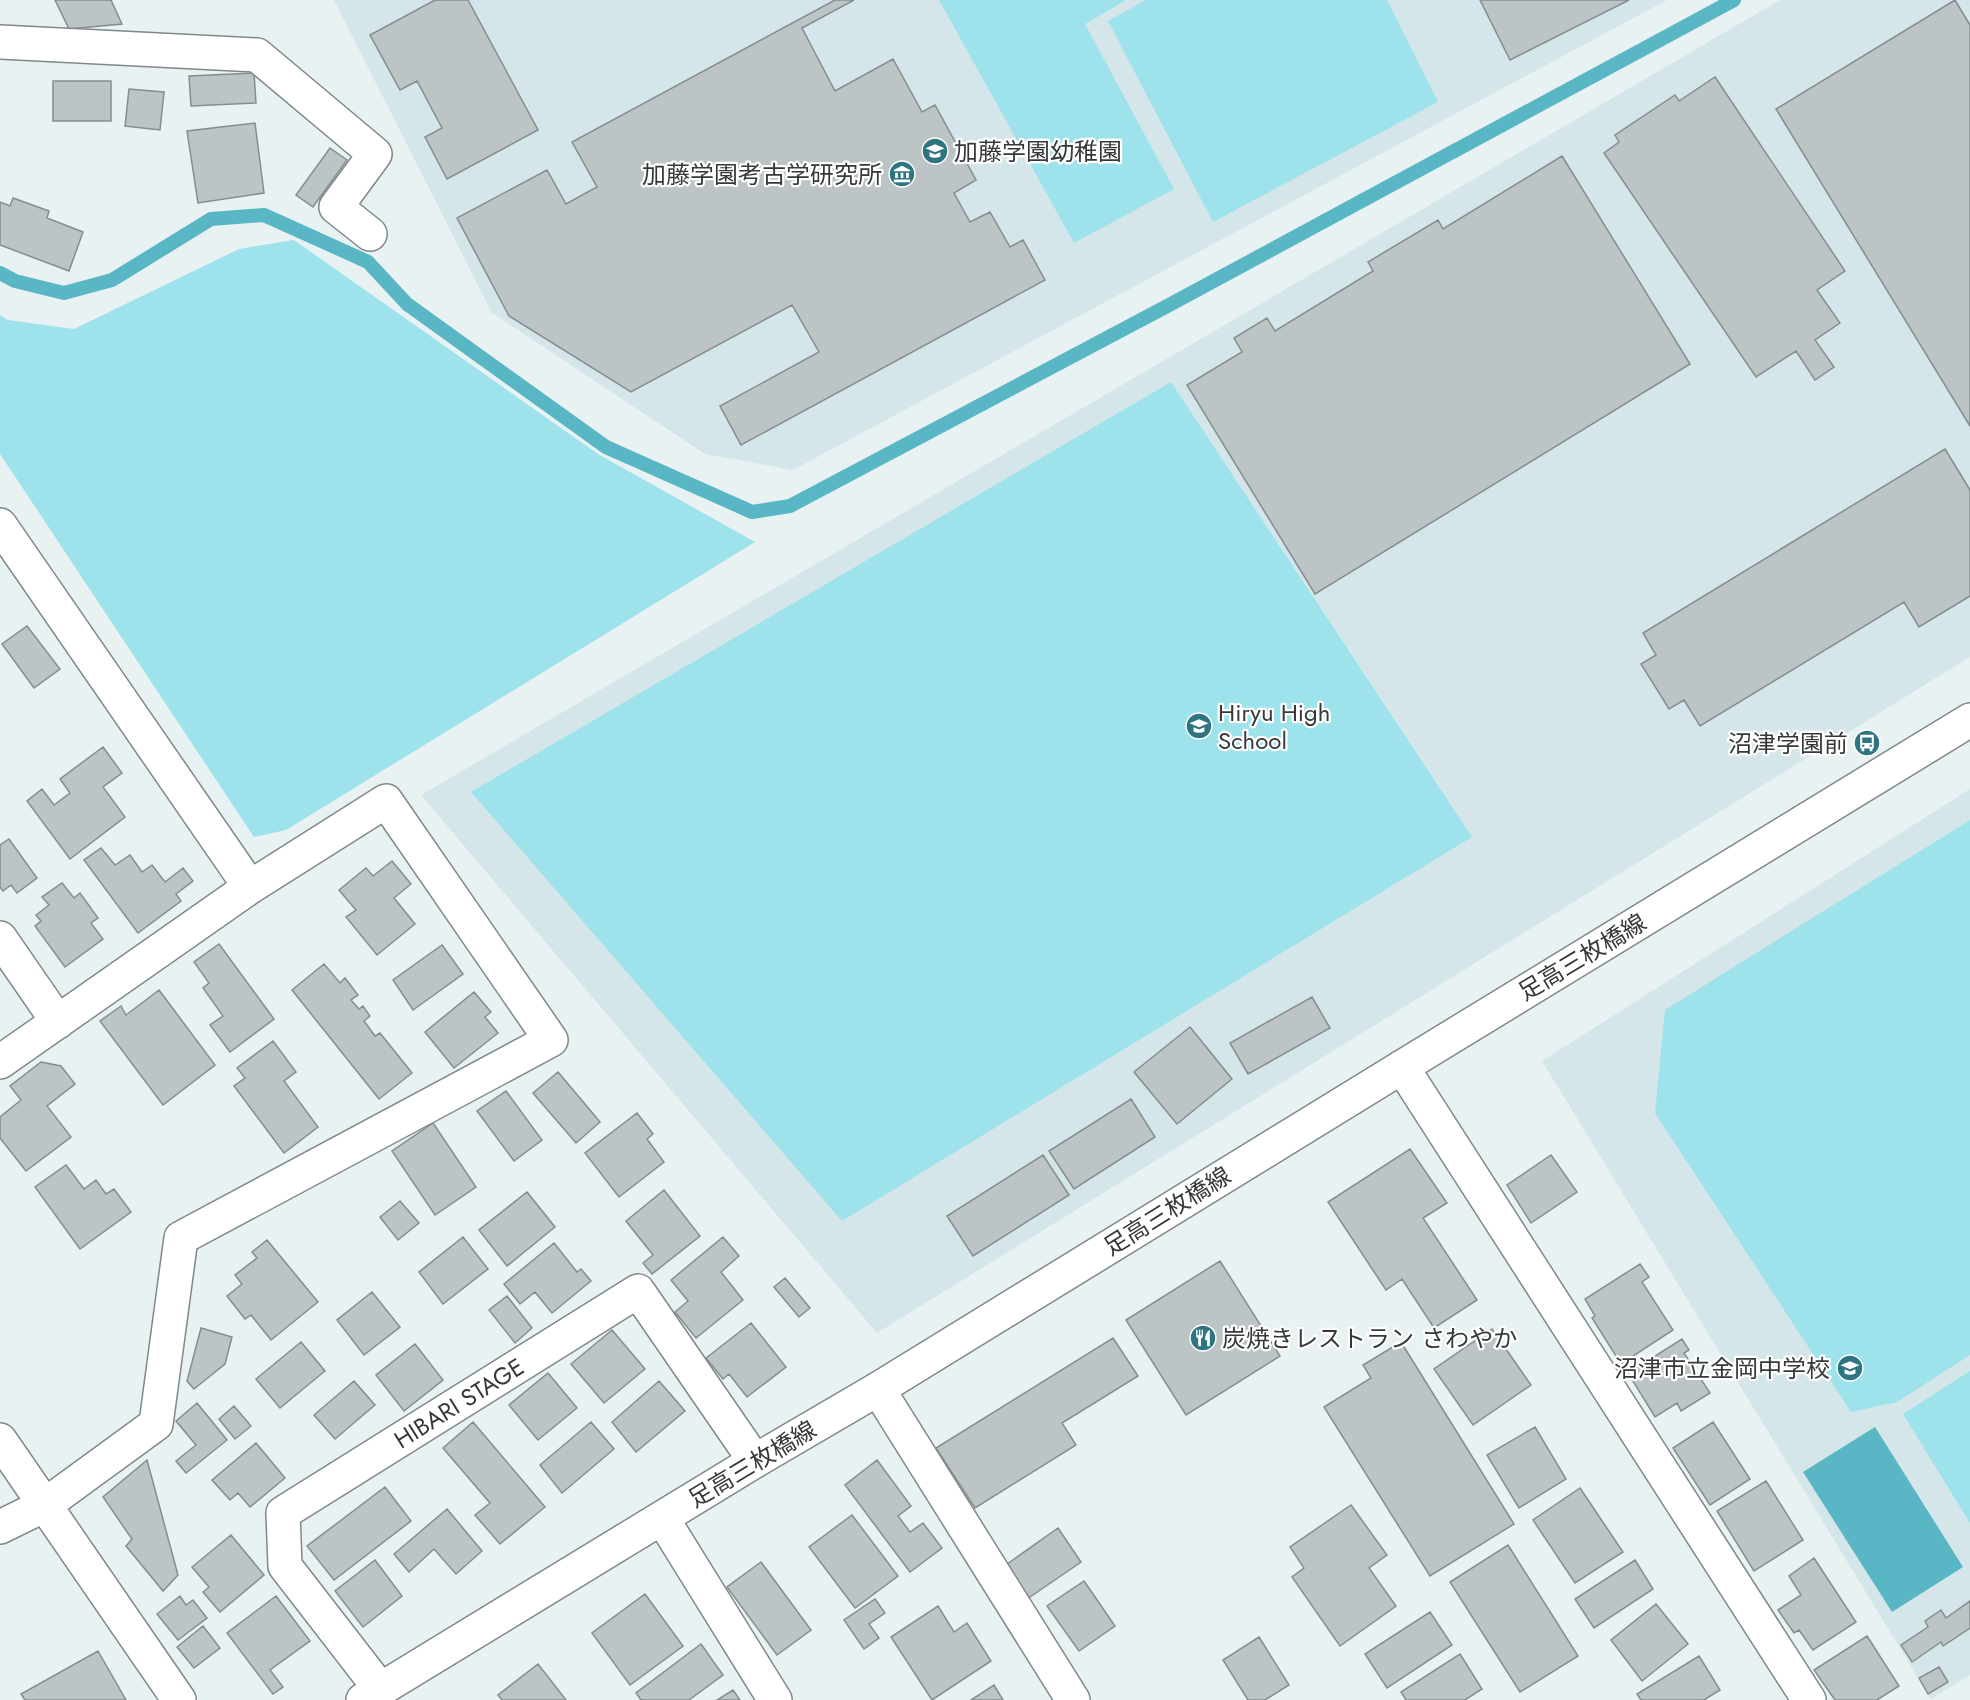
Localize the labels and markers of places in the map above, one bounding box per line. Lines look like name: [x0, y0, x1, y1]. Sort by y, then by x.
place label: 加藤学園幼稚園: [954, 134, 1122, 169]
school or university icon: 加藤学園幼稚園: [920, 136, 950, 166]
place label: 加藤学園考古学研究所: [642, 157, 882, 192]
museum icon: 加藤学園考古学研究所: [887, 159, 917, 189]
place label: Hiryu High School: [1218, 695, 1330, 758]
school or university icon: Hiryu High School: [1184, 711, 1214, 741]
place label: 沼津学園前: [1728, 726, 1848, 761]
bus stop icon: 沼津学園前: [1852, 728, 1882, 758]
place label: 炭焼きレストラン さわやか: [1222, 1321, 1517, 1356]
restaurant icon: 炭焼きレストラン さわやか: [1188, 1323, 1218, 1353]
place label: 沼津市立金岡中学校: [1614, 1351, 1830, 1386]
school or university icon: 沼津市立金岡中学校: [1835, 1353, 1865, 1383]

